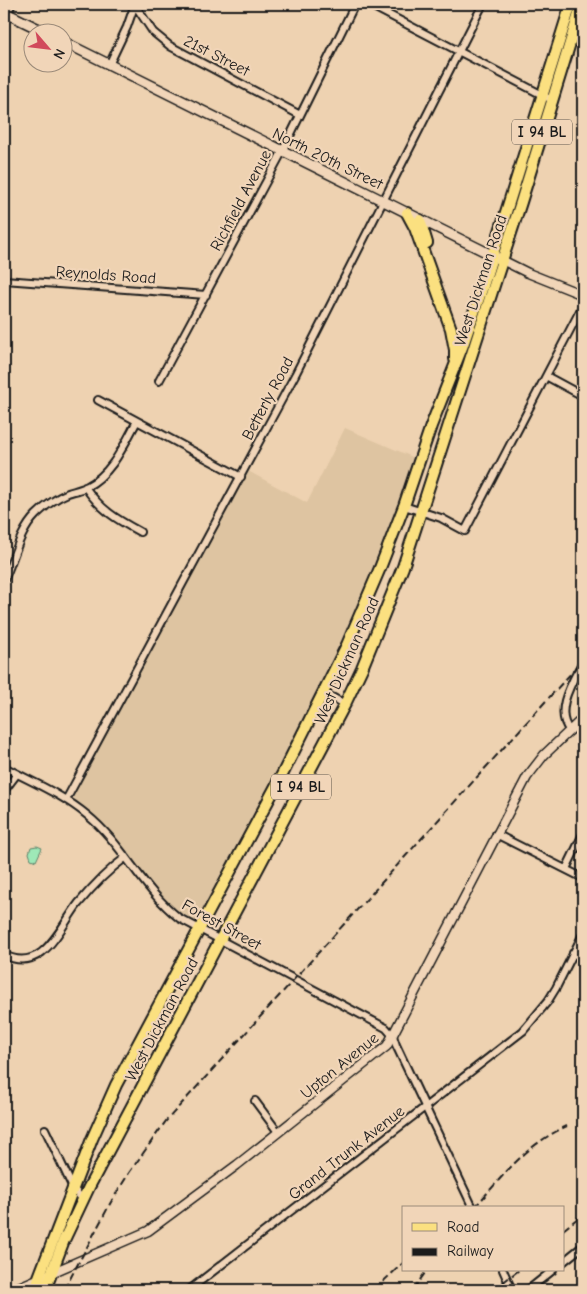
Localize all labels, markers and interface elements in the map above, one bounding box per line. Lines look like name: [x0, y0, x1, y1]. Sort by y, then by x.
north arrow: [22, 22, 72, 72]
street label: 21st Street: [181, 32, 253, 80]
text: N: [49, 46, 69, 62]
road number: I 94 BL: [512, 120, 572, 144]
street label: North 20th Street: [269, 124, 386, 194]
street label: Richfield Avenue: [207, 147, 275, 254]
street label: West Dickman Road: [451, 212, 511, 348]
street label: Reynolds Road: [55, 263, 157, 287]
street label: Betterly Road: [238, 354, 297, 443]
street label: West Dickman Road: [311, 594, 383, 727]
road number: I 94 BL: [271, 774, 331, 800]
street label: Forest Street: [179, 896, 265, 954]
street label: West Dickman Road: [122, 955, 202, 1084]
street label: Upton Avenue: [297, 1029, 382, 1103]
street label: Grand Trunk Avenue: [285, 1102, 408, 1204]
legend: [402, 1206, 564, 1272]
text: Road: [447, 1218, 479, 1236]
text: Railway: [447, 1242, 494, 1260]

